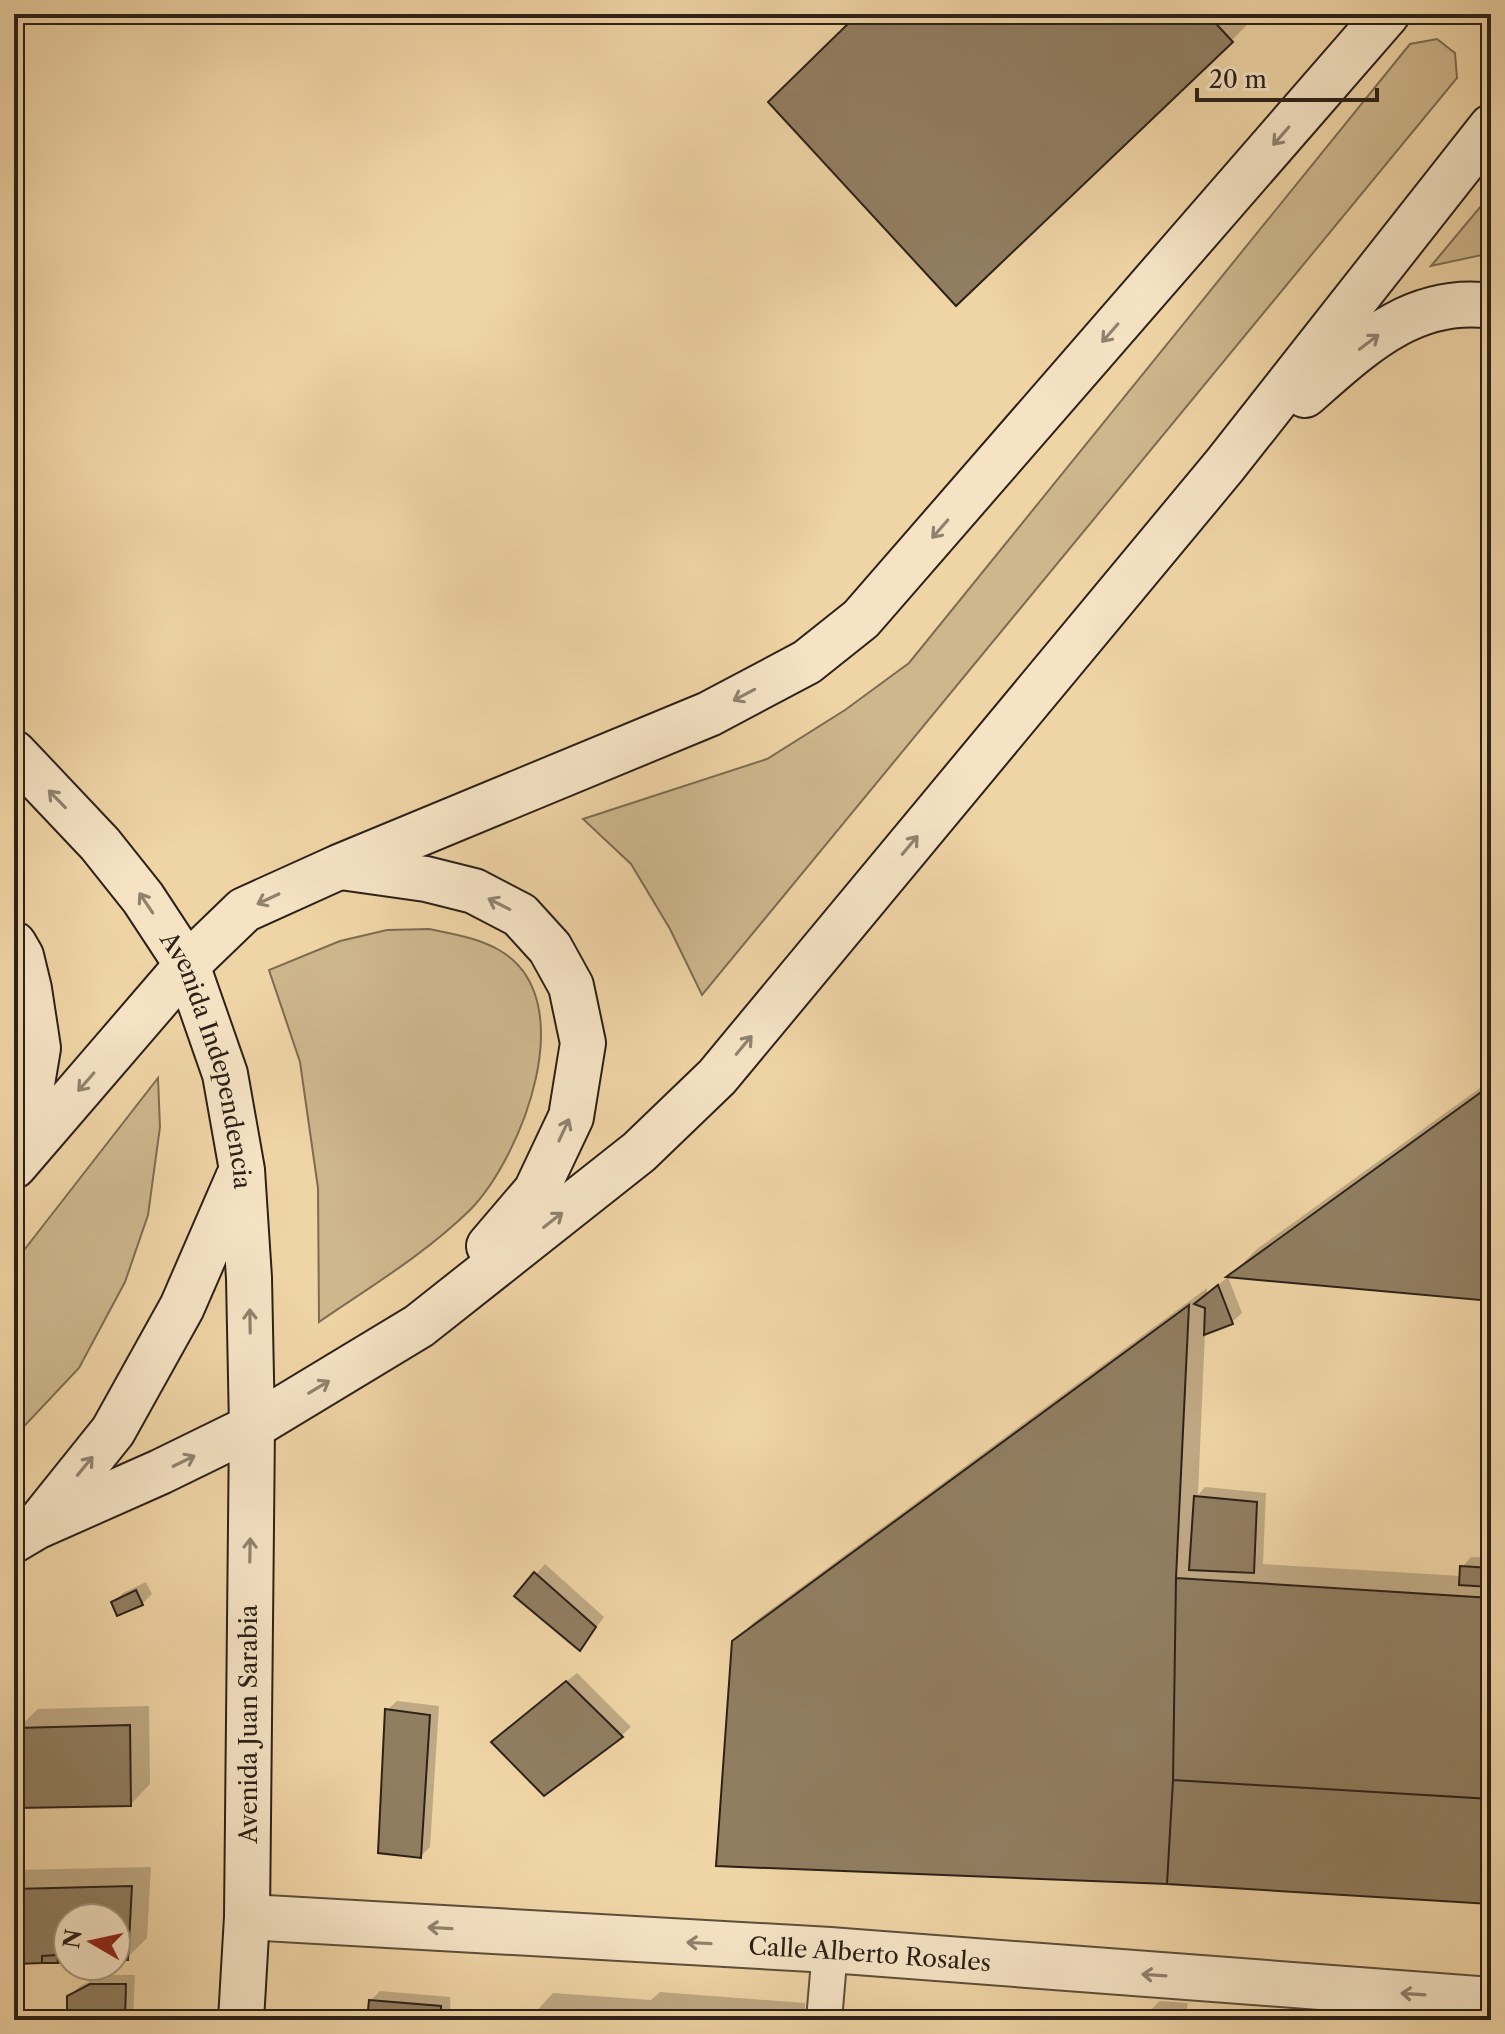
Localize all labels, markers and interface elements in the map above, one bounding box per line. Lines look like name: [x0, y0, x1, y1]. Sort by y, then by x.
scale bar: [1197, 52, 1377, 102]
text: 20 m: [1209, 65, 1267, 94]
one-way arrow: [1272, 126, 1290, 146]
one-way arrow: [1101, 322, 1119, 342]
one-way arrow: [1358, 333, 1380, 350]
one-way arrow: [931, 518, 949, 538]
one-way arrow: [733, 688, 756, 704]
one-way arrow: [49, 789, 67, 809]
one-way arrow: [901, 835, 919, 855]
one-way arrow: [138, 892, 154, 915]
one-way arrow: [256, 892, 280, 907]
one-way arrow: [487, 896, 511, 911]
street label: Avenida Independencia: [154, 925, 258, 1190]
one-way arrow: [735, 1035, 753, 1055]
one-way arrow: [77, 1072, 95, 1092]
one-way arrow: [558, 1119, 573, 1143]
one-way arrow: [542, 1212, 563, 1229]
one-way arrow: [242, 1308, 258, 1335]
one-way arrow: [307, 1379, 330, 1395]
one-way arrow: [171, 1453, 195, 1468]
one-way arrow: [76, 1456, 94, 1477]
one-way arrow: [242, 1537, 258, 1564]
street label: Avenida Juan Sarabia: [234, 1604, 263, 1844]
north arrow: [52, 1902, 132, 1982]
one-way arrow: [427, 1920, 453, 1935]
text: N: [58, 1927, 88, 1951]
street label: Calle Alberto Rosales: [748, 1931, 992, 1977]
one-way arrow: [686, 1935, 713, 1950]
one-way arrow: [1141, 1967, 1168, 1982]
one-way arrow: [1400, 1986, 1427, 2001]

